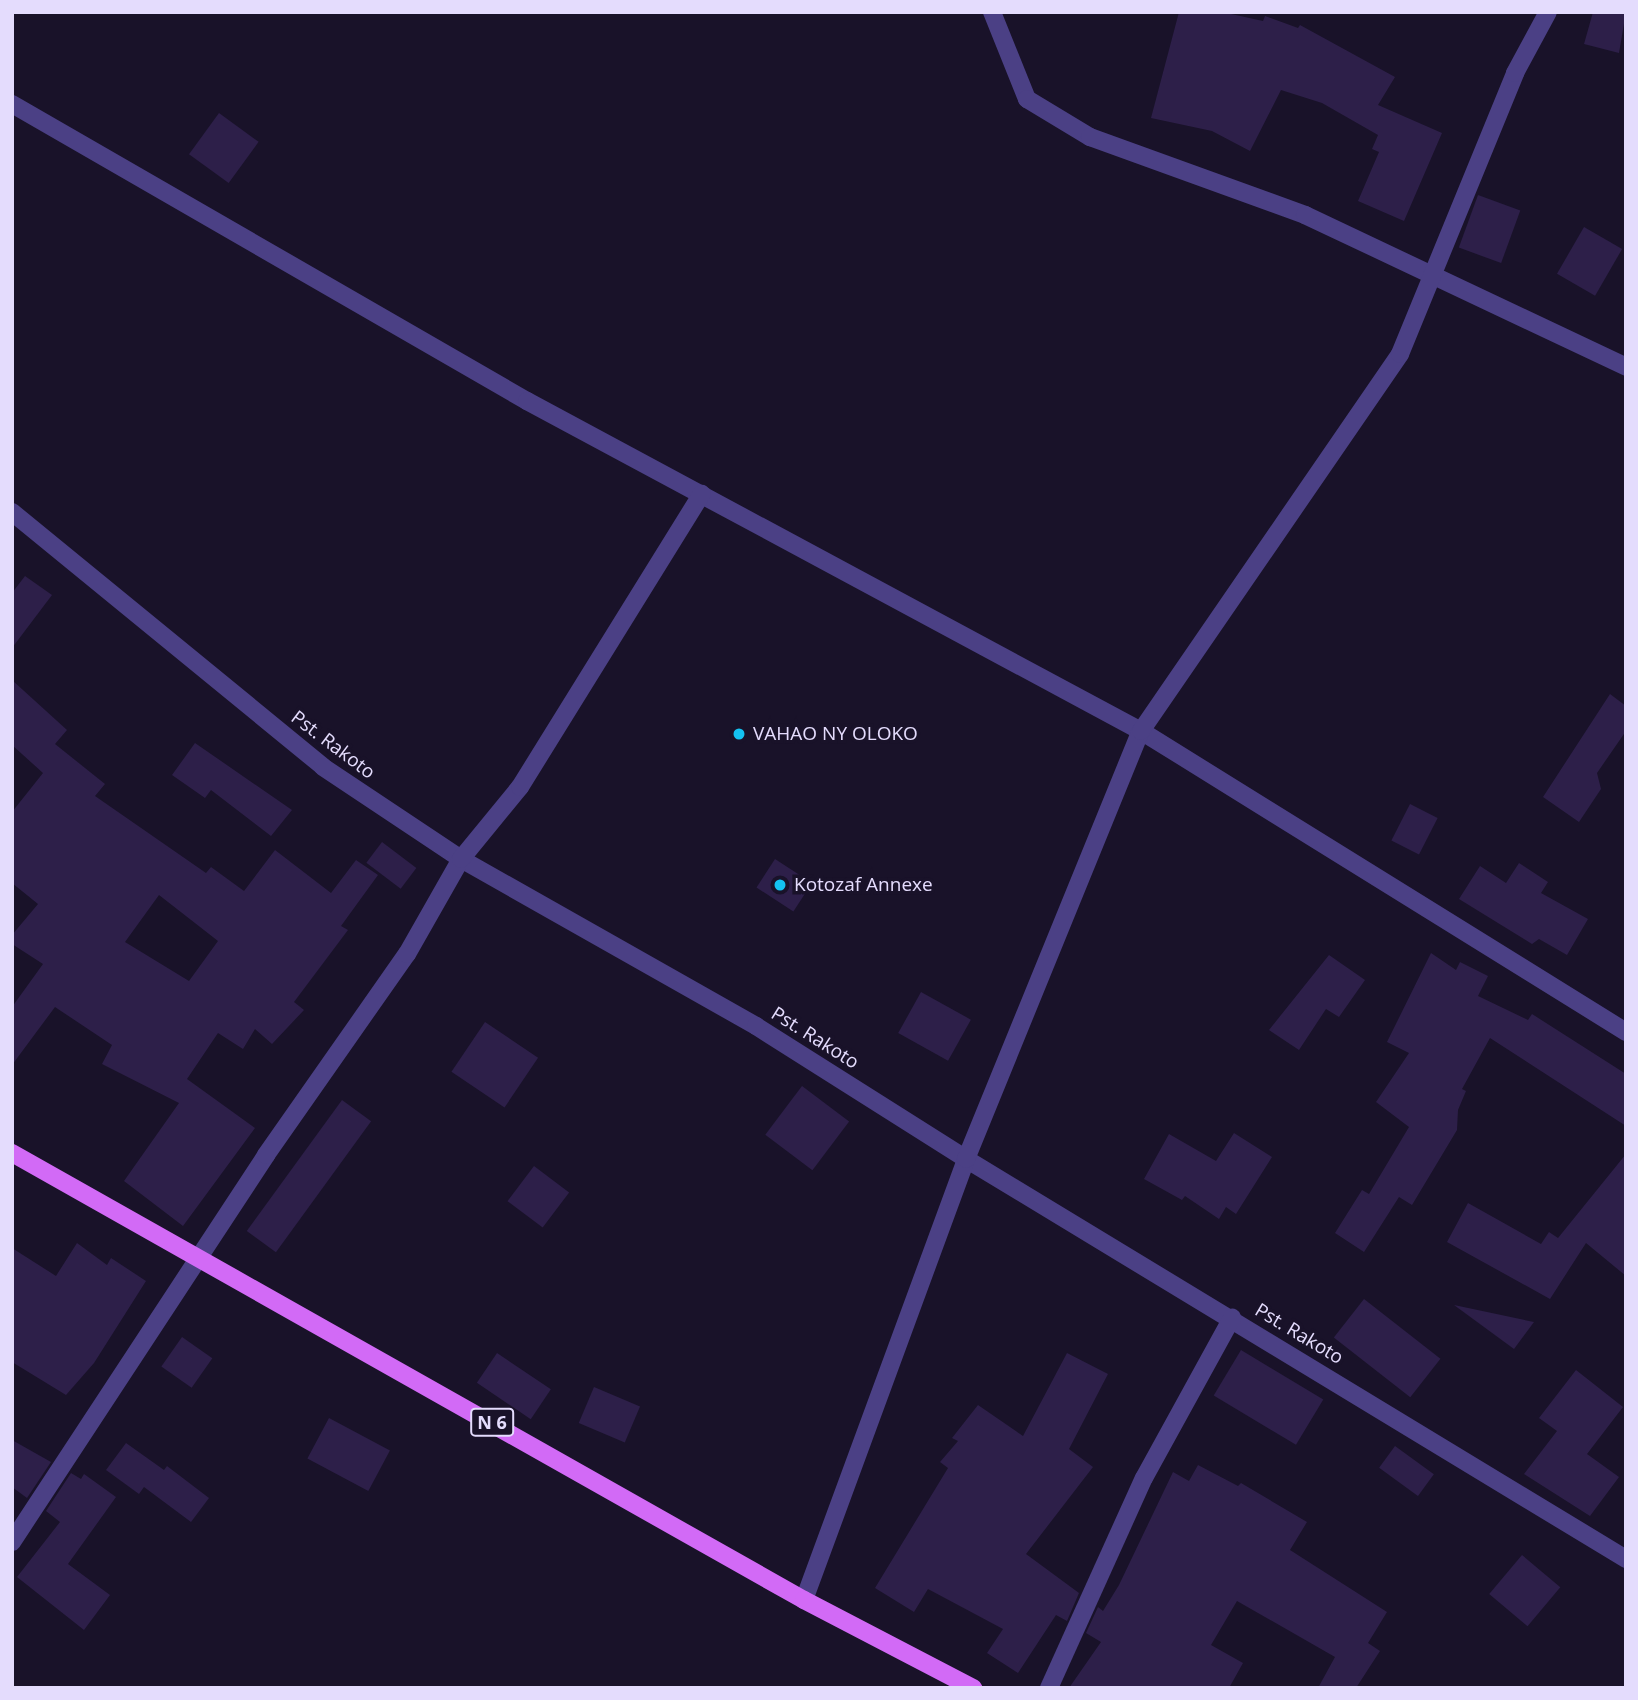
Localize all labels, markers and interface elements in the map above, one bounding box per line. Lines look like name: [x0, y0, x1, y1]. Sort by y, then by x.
street label: Pst. Rakoto: [287, 706, 379, 784]
place label: VAHAO NY OLOKO: [753, 723, 918, 745]
marker: VAHAO NY OLOKO: [731, 726, 747, 742]
place label: Kotozaf Annexe: [794, 874, 933, 896]
marker: Kotozaf Annexe: [772, 877, 788, 893]
street label: Pst. Rakoto: [767, 1002, 863, 1074]
street label: Pst. Rakoto: [1251, 1299, 1347, 1369]
road number: N 6: [469, 1408, 515, 1436]

